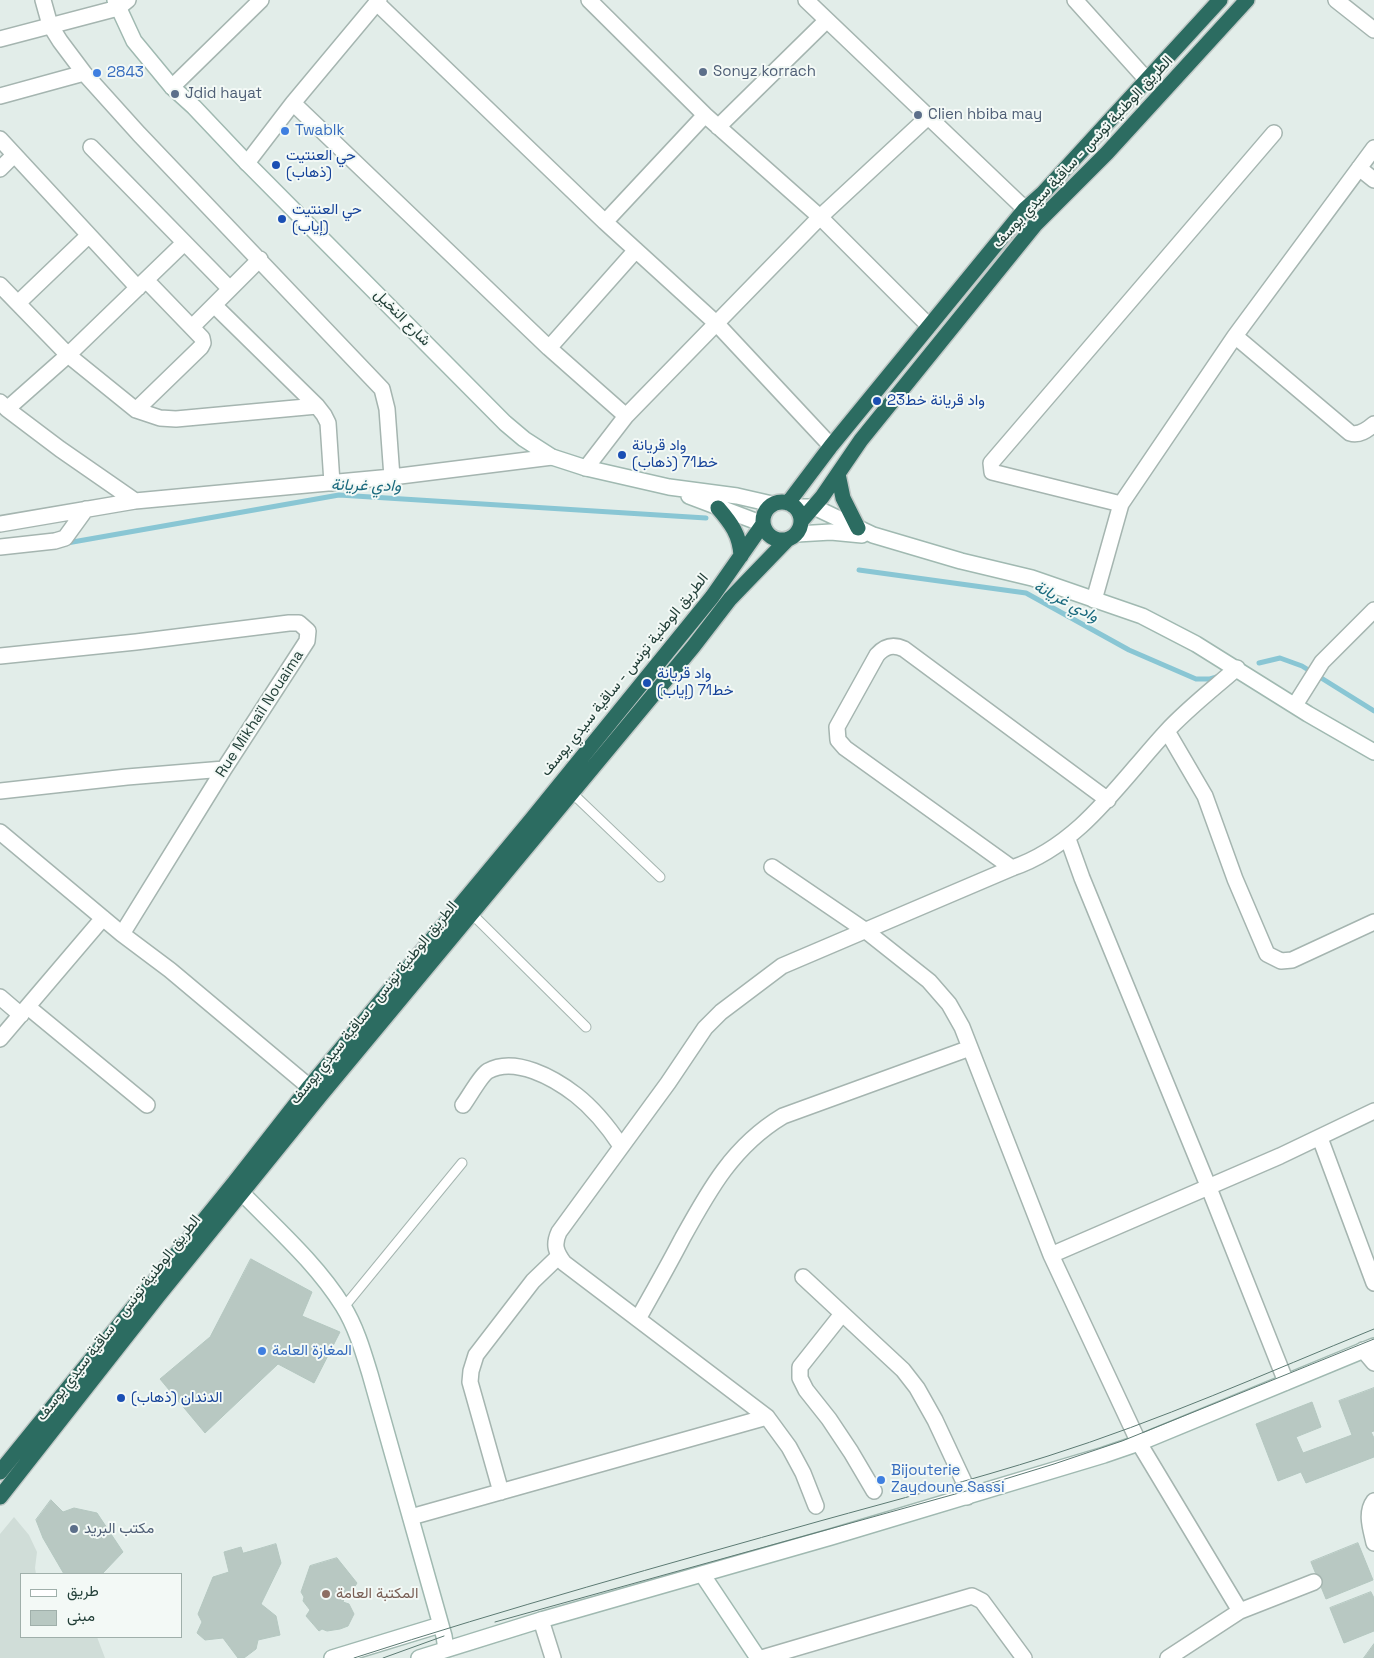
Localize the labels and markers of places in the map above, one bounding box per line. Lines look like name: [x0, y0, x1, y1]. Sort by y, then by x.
place label: Sonyz korrach: [713, 63, 816, 81]
place label: 2843: [107, 64, 144, 82]
marker: Sonyz korrach: [697, 66, 709, 78]
marker: 2843: [91, 67, 103, 79]
place label: Jdid hayat: [185, 85, 262, 103]
marker: Jdid hayat: [169, 88, 181, 100]
place label: Clien hbiba may: [928, 106, 1042, 124]
marker: Clien hbiba may: [912, 109, 924, 121]
place label: Twablk: [295, 122, 345, 140]
marker: Twablk: [279, 125, 291, 137]
place label: حي العنتيت (ذهاب): [286, 147, 356, 182]
marker: حي العنتيت (ذهاب): [270, 159, 282, 171]
place label: حي العنتيت (إياب): [292, 201, 362, 236]
marker: حي العنتيت (إياب): [276, 213, 288, 225]
place label: واد قريانة خط23: [887, 392, 985, 410]
marker: واد قريانة خط23: [871, 395, 883, 407]
place label: واد قريانة خط71 (ذهاب): [632, 437, 718, 472]
marker: واد قريانة خط71 (ذهاب): [616, 449, 628, 461]
place label: واد قريانة خط71 (إياب): [657, 665, 733, 700]
marker: واد قريانة خط71 (إياب): [641, 677, 653, 689]
place label: المغازة العامة: [272, 1342, 352, 1360]
marker: المغازة العامة: [256, 1345, 268, 1357]
place label: الدندان (ذهاب): [131, 1389, 222, 1407]
marker: الدندان (ذهاب): [115, 1392, 127, 1404]
place label: Bijouterie Zaydoune Sassi: [891, 1462, 1005, 1497]
marker: Bijouterie Zaydoune Sassi: [875, 1474, 887, 1486]
place label: مكتب البريد: [84, 1520, 154, 1538]
marker: مكتب البريد: [68, 1523, 80, 1535]
place label: المكتبة العامة: [336, 1585, 418, 1603]
marker: المكتبة العامة: [320, 1588, 332, 1600]

